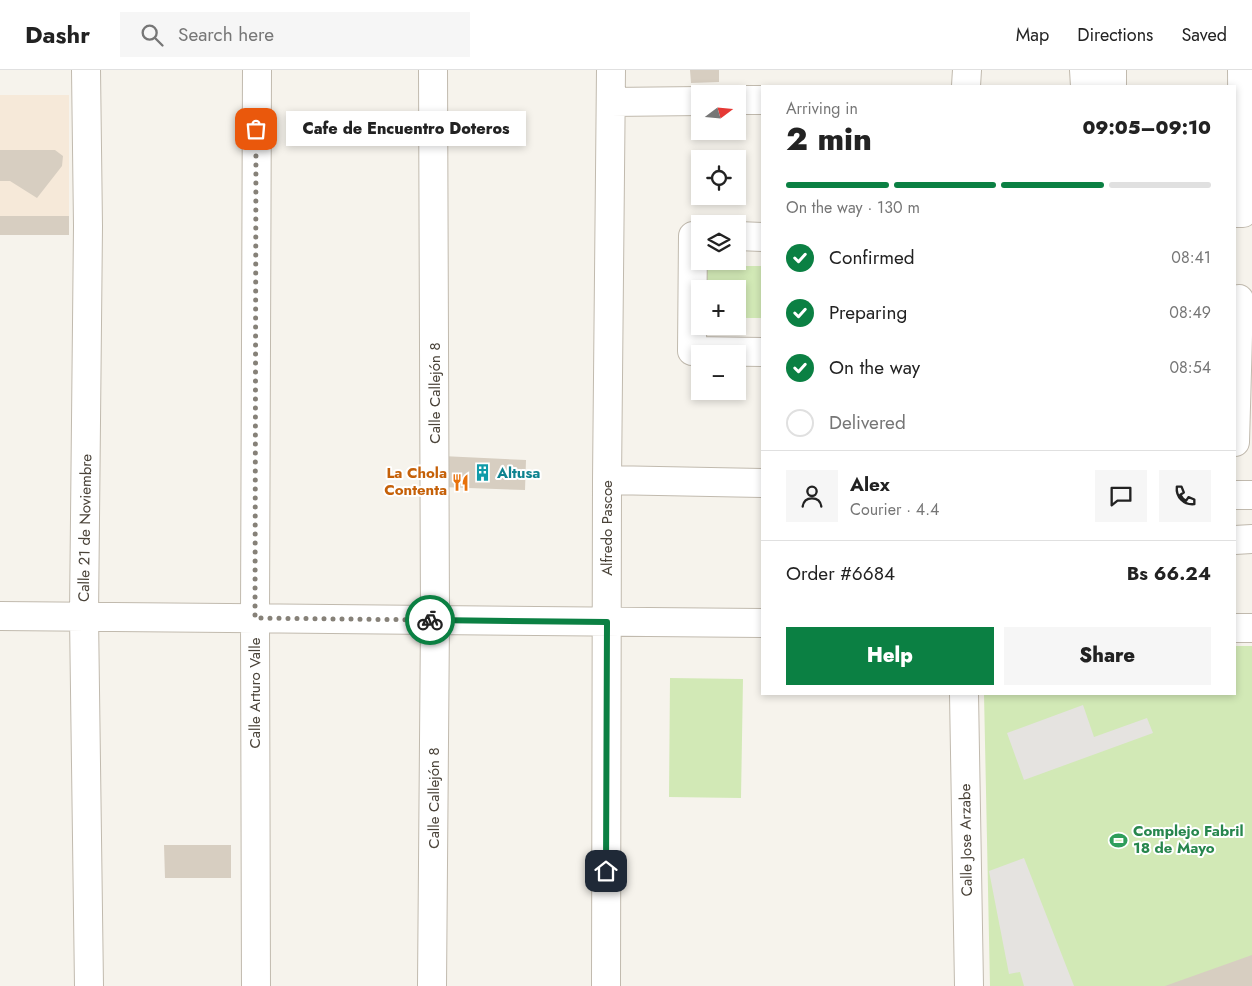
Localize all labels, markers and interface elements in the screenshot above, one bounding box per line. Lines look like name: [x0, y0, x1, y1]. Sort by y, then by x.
search box: [120, 12, 470, 57]
text: Dashr: [25, 17, 90, 52]
icon: search: [138, 21, 166, 49]
text: Search here: [178, 21, 274, 48]
text: Map: [1016, 22, 1049, 48]
text: Directions: [1077, 22, 1153, 48]
text: Saved: [1181, 22, 1227, 48]
north arrow: [691, 85, 746, 140]
map controls: [691, 85, 746, 400]
text: Arriving in: [786, 97, 858, 120]
pin: [235, 108, 277, 150]
callout: Cafe de Encuentro Doteros: [286, 112, 526, 146]
text: 09:05–09:10: [1082, 114, 1211, 141]
icon: bag: [242, 115, 270, 143]
text: 2 min: [786, 116, 872, 162]
text: Cafe de Encuentro Doteros: [302, 117, 510, 140]
button: locate: [691, 150, 746, 205]
text: On the way · 130 m: [786, 196, 920, 219]
button: layers: [691, 215, 746, 270]
icon: check: [786, 244, 814, 272]
text: Confirmed: [829, 244, 915, 271]
text: 08:41: [1171, 246, 1211, 269]
button: +: [691, 280, 746, 335]
icon: check: [786, 299, 814, 327]
text: Preparing: [829, 299, 907, 326]
text: 08:49: [1169, 301, 1211, 324]
street label: Calle Callejón 8: [424, 342, 446, 444]
button: −: [691, 345, 746, 400]
icon: check: [786, 354, 814, 382]
text: On the way: [829, 354, 920, 381]
text: 08:54: [1170, 356, 1211, 379]
text: Delivered: [829, 409, 906, 436]
street label: Calle 21 de Noviembre: [73, 454, 97, 602]
place label: La Chola Contenta: [384, 462, 447, 501]
place label: Altusa: [496, 462, 540, 484]
building icon: Altusa: [473, 463, 493, 483]
button: person: [786, 470, 838, 522]
button: chat: [1095, 470, 1147, 522]
button: phone: [1159, 470, 1211, 522]
text: Alex: [850, 471, 890, 498]
restaurant icon: La Chola Contenta: [451, 472, 471, 492]
street label: Alfredo Pascoe: [596, 480, 618, 576]
text: Courier · 4.4: [850, 498, 939, 521]
text: Order #6684: [786, 560, 895, 587]
text: Bs 66.24: [1127, 560, 1211, 587]
courier: [405, 595, 455, 645]
icon: bike: [416, 606, 444, 634]
button: Help: [786, 627, 994, 685]
button: Share: [1004, 627, 1211, 685]
street label: Calle Arturo Valle: [244, 637, 266, 749]
street label: Calle Callejón 8: [423, 747, 445, 849]
street label: Calle Jose Arzabe: [954, 783, 978, 896]
place label: Complejo Fabril 18 de Mayo: [1133, 820, 1244, 859]
sports icon: Complejo Fabril 18 de Mayo: [1109, 830, 1129, 850]
pin: [585, 850, 627, 892]
icon: home: [592, 857, 620, 885]

